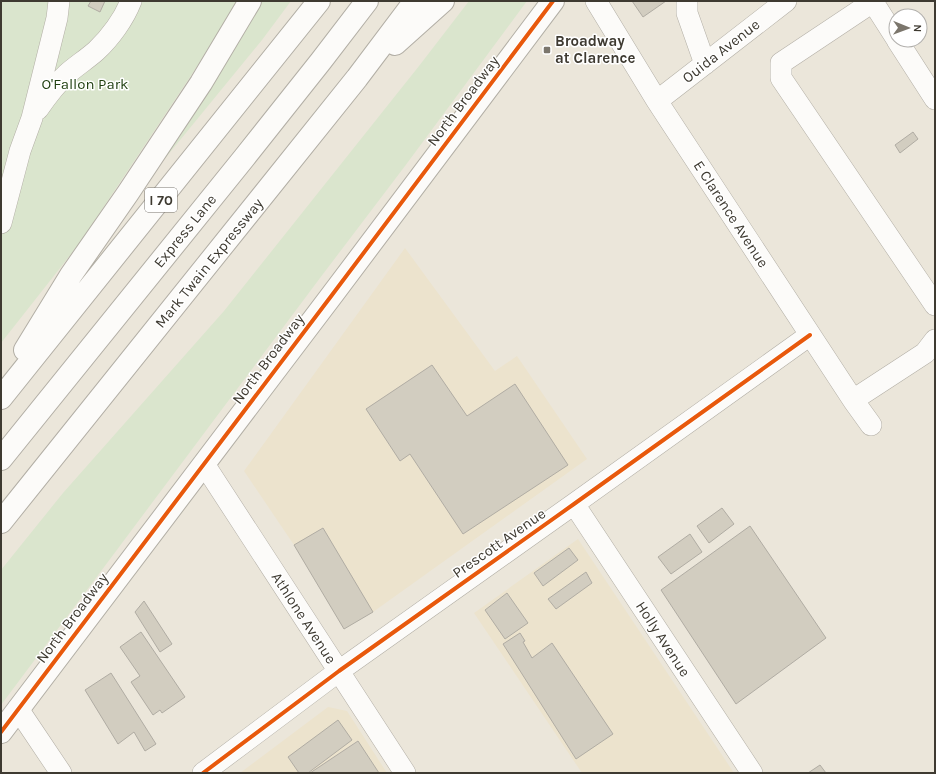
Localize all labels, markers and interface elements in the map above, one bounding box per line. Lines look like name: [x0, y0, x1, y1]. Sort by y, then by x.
north arrow: [888, 8, 928, 48]
street label: Ouida Avenue: [679, 15, 763, 87]
text: N: [911, 24, 924, 32]
place label: Broadway at Clarence: [555, 32, 635, 67]
marker: Broadway at Clarence: [542, 45, 552, 55]
street label: North Broadway: [423, 52, 503, 150]
park label: O'Fallon Park: [41, 75, 129, 93]
street label: E Clarence Avenue: [690, 157, 772, 271]
road number: I 70: [145, 188, 177, 212]
street label: Express Lane: [150, 191, 220, 271]
street label: Mark Twain Expressway: [151, 195, 267, 331]
street label: North Broadway: [228, 310, 308, 408]
street label: Prescott Avenue: [449, 504, 549, 582]
street label: North Broadway: [32, 569, 112, 667]
street label: Athlone Avenue: [268, 569, 340, 667]
street label: Holly Avenue: [632, 598, 694, 680]

